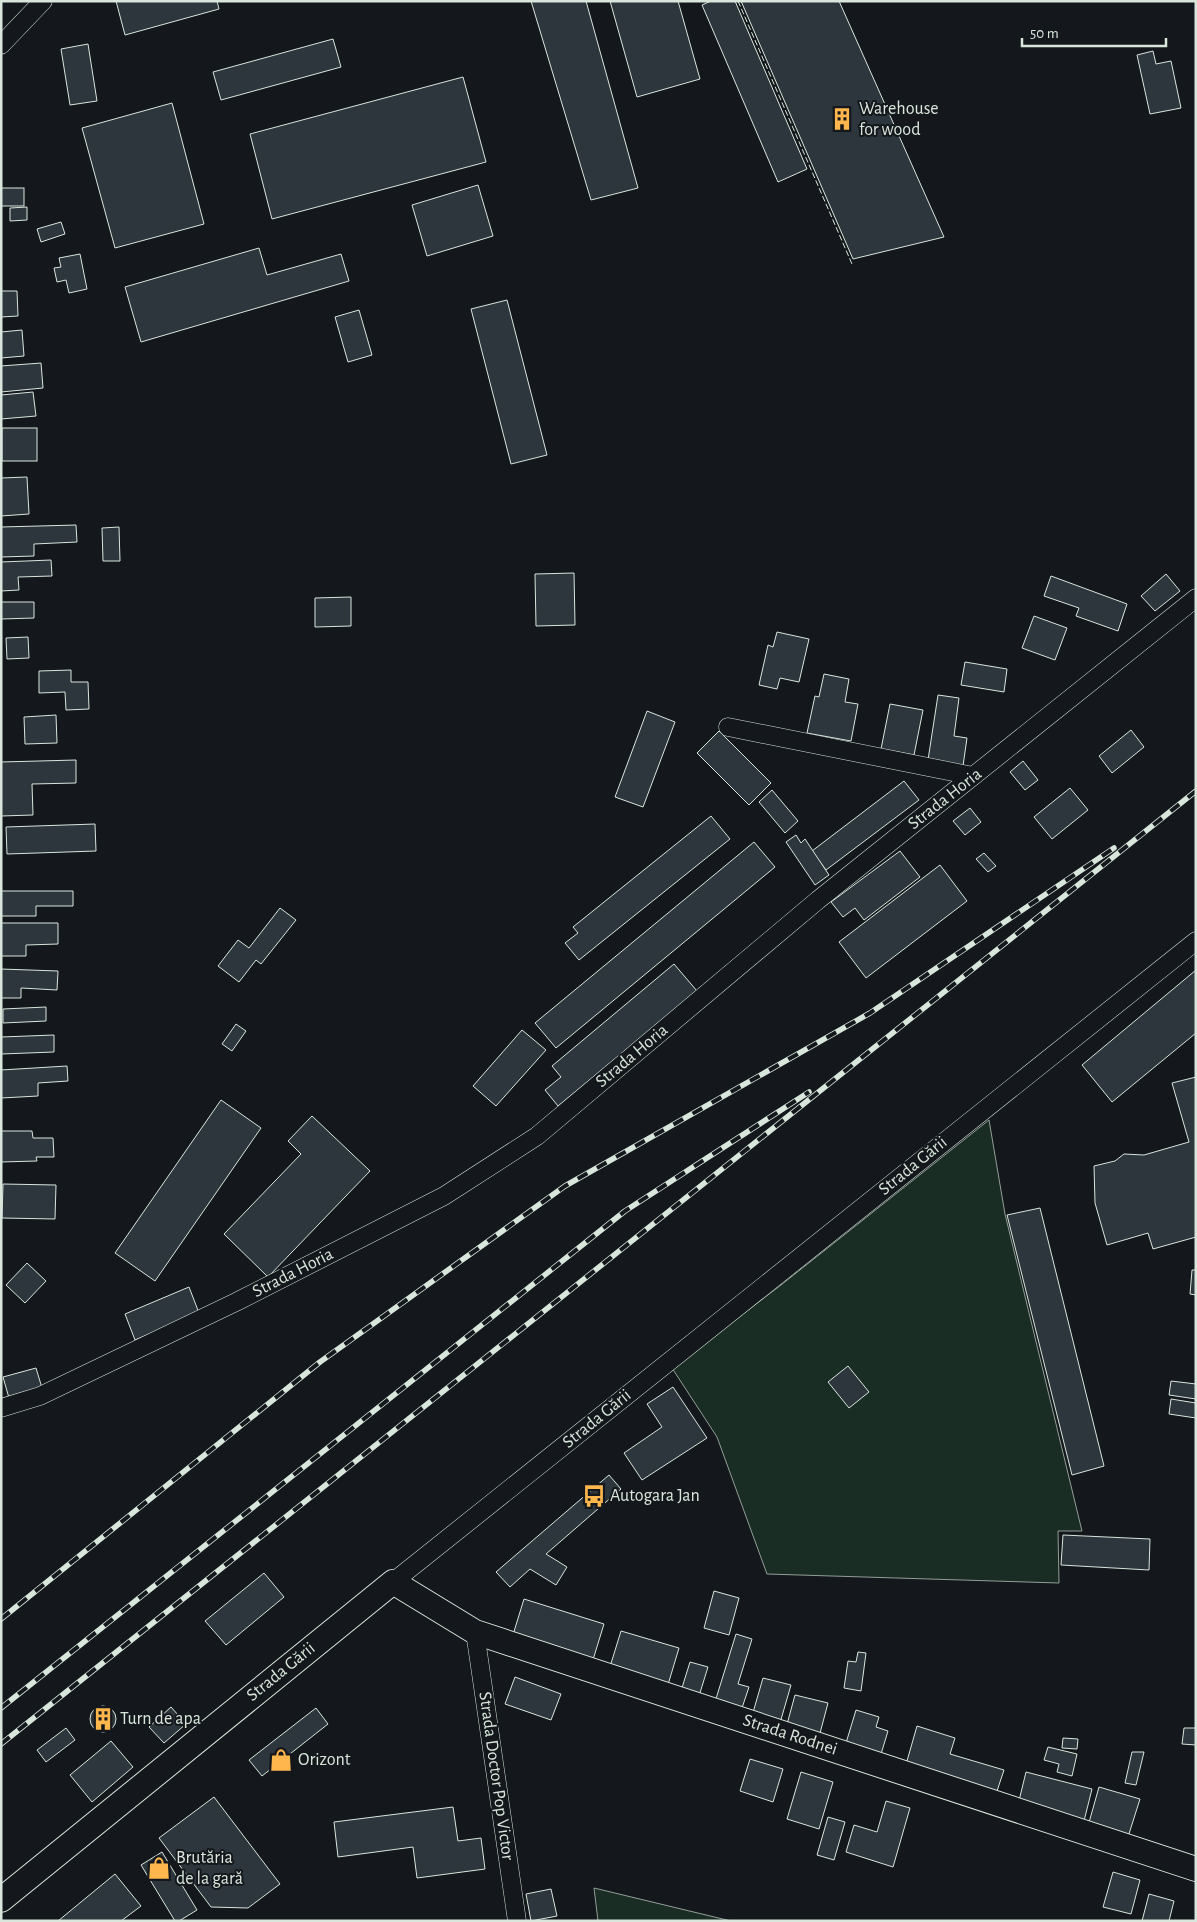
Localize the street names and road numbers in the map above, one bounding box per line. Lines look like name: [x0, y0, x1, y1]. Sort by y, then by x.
street label: Strada Horia: [905, 765, 985, 833]
street label: Strada Horia: [593, 1021, 671, 1091]
street label: Strada Gării: [875, 1133, 951, 1199]
street label: Strada Horia: [250, 1245, 336, 1301]
street label: Strada Gării: [559, 1386, 635, 1452]
street label: Strada Gării: [243, 1639, 319, 1705]
street label: Strada Doctor Pop Victor: [475, 1691, 517, 1862]
street label: Strada Rodnei: [741, 1711, 839, 1759]

